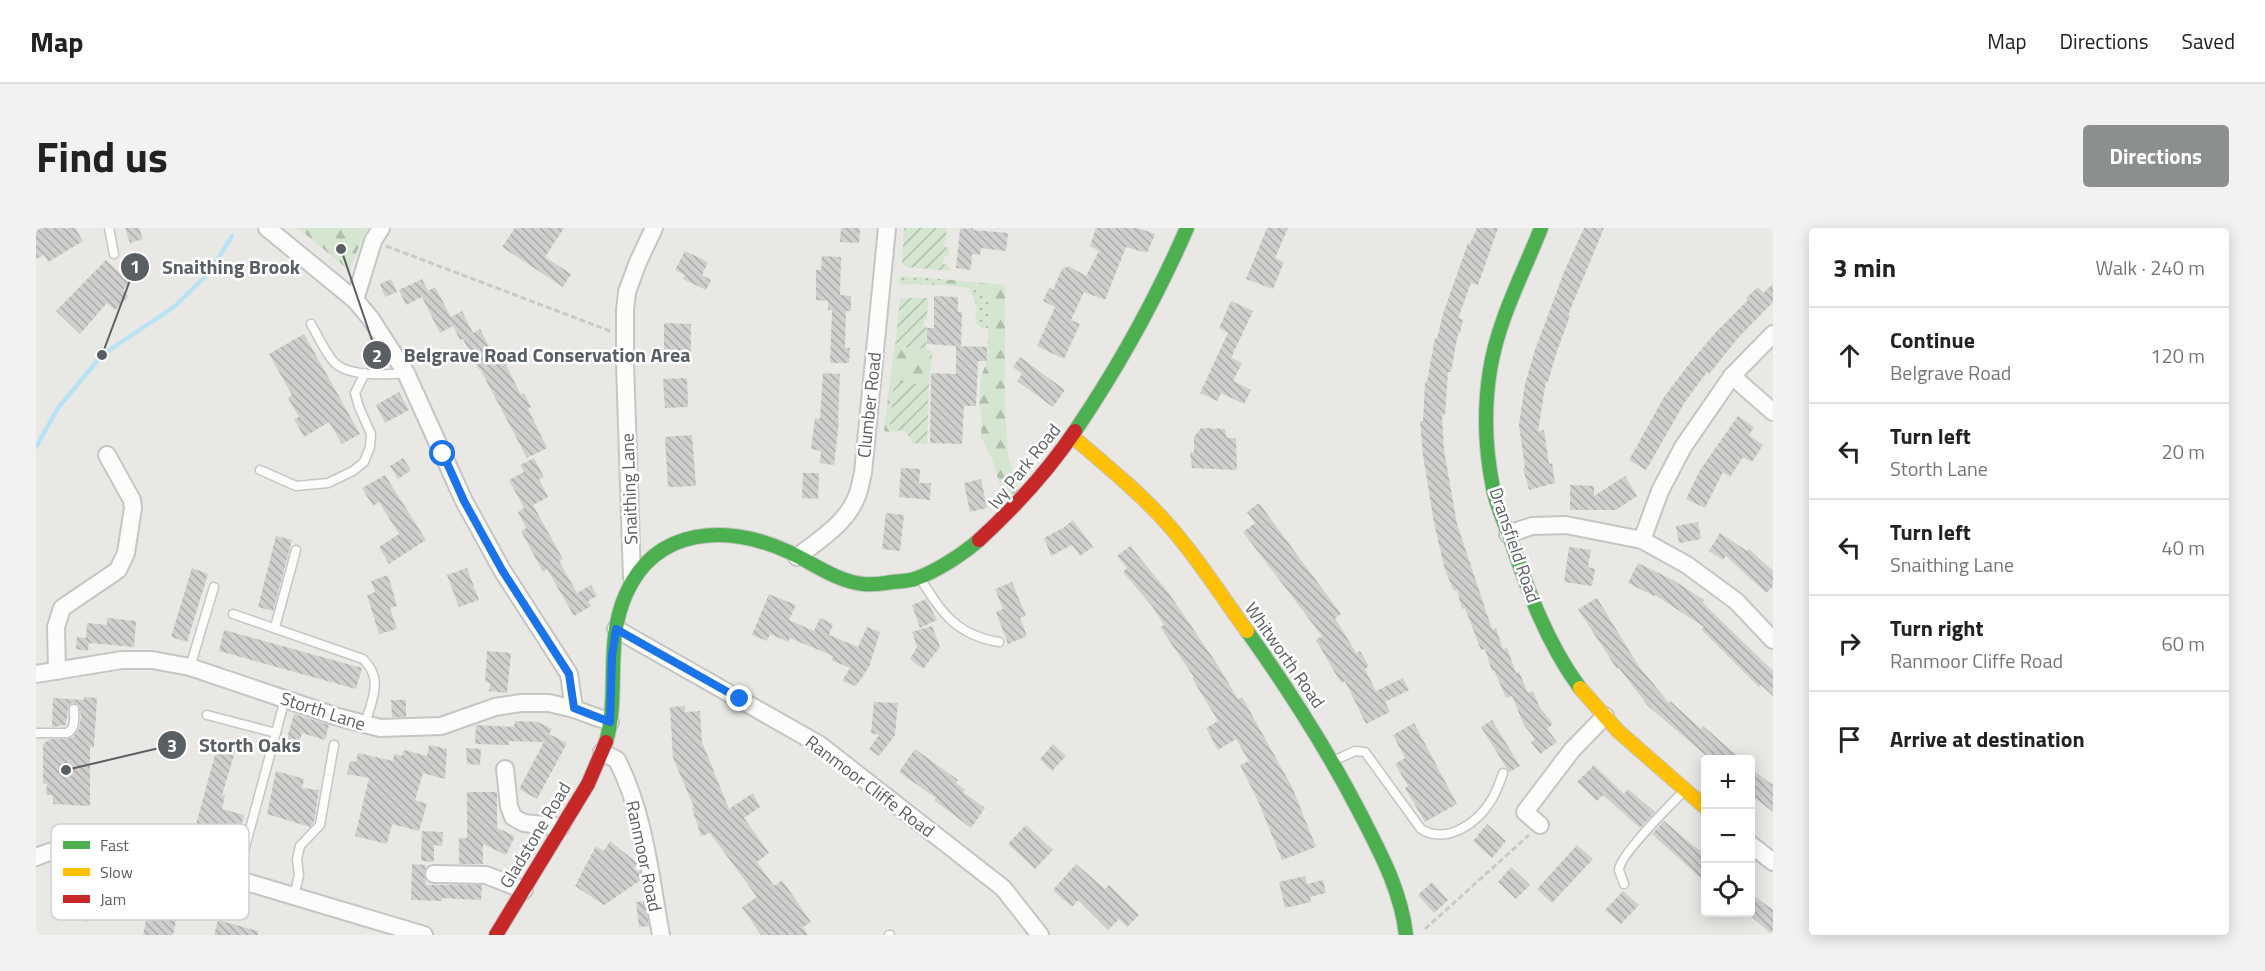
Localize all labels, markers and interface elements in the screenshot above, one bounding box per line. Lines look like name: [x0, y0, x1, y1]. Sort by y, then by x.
text: Map: [30, 20, 84, 63]
text: Map: [1987, 25, 2027, 57]
text: Directions: [2060, 25, 2149, 57]
text: Saved: [2182, 25, 2235, 57]
text: Find us: [36, 124, 168, 188]
button: Directions: [2083, 125, 2229, 187]
callout: Snaithing Brook: [120, 248, 312, 286]
text: 3 min: [1833, 248, 1896, 287]
text: Snaithing Brook: [162, 251, 301, 282]
text: Walk · 240 m: [2096, 252, 2205, 283]
text: 1: [130, 253, 140, 280]
text: Continue: [1890, 323, 1975, 357]
callout: Belgrave Road Conservation Area: [362, 336, 703, 374]
text: Belgrave Road Conservation Area: [404, 339, 690, 370]
icon: ahead: [1833, 339, 1866, 372]
text: 120 m: [2150, 340, 2205, 371]
text: 2: [372, 342, 382, 369]
street label: Clumber Road: [850, 351, 888, 459]
text: Belgrave Road: [1890, 357, 2011, 388]
street label: Ivy Park Road: [981, 417, 1067, 515]
text: Turn left: [1890, 419, 1971, 453]
street label: Snaithing Lane: [614, 433, 644, 545]
icon: left: [1833, 435, 1866, 468]
text: 20 m: [2161, 436, 2205, 467]
route start: [429, 440, 455, 466]
text: Storth Lane: [1890, 453, 1988, 484]
street label: Dransfield Road: [1483, 484, 1547, 606]
text: Turn left: [1890, 515, 1971, 549]
icon: left: [1833, 531, 1866, 564]
text: 40 m: [2161, 532, 2205, 563]
text: Snaithing Lane: [1890, 549, 2014, 580]
street label: Whitworth Road: [1238, 596, 1332, 714]
text: Turn right: [1890, 611, 1984, 645]
icon: right: [1833, 627, 1866, 660]
text: 60 m: [2161, 628, 2205, 659]
text: Ranmoor Cliffe Road: [1890, 645, 2063, 676]
street label: Storth Lane: [277, 685, 369, 737]
route end: [726, 685, 752, 711]
text: Arrive at destination: [1890, 722, 2085, 756]
icon: arrive: [1833, 723, 1866, 756]
callout: Storth Oaks: [157, 726, 313, 764]
street label: Ranmoor Cliffe Road: [800, 728, 940, 844]
text: Storth Oaks: [199, 729, 301, 760]
text: 3: [167, 732, 177, 759]
map controls: [1701, 755, 1755, 917]
button: +: [1701, 755, 1755, 809]
street label: Gladstone Road: [493, 777, 577, 893]
street label: Ranmoor Road: [619, 798, 669, 914]
button: −: [1701, 809, 1755, 863]
legend: [51, 824, 249, 920]
text: Fast: [100, 833, 129, 857]
text: Slow: [100, 860, 133, 884]
button: locate: [1701, 863, 1755, 917]
text: Jam: [100, 887, 126, 911]

